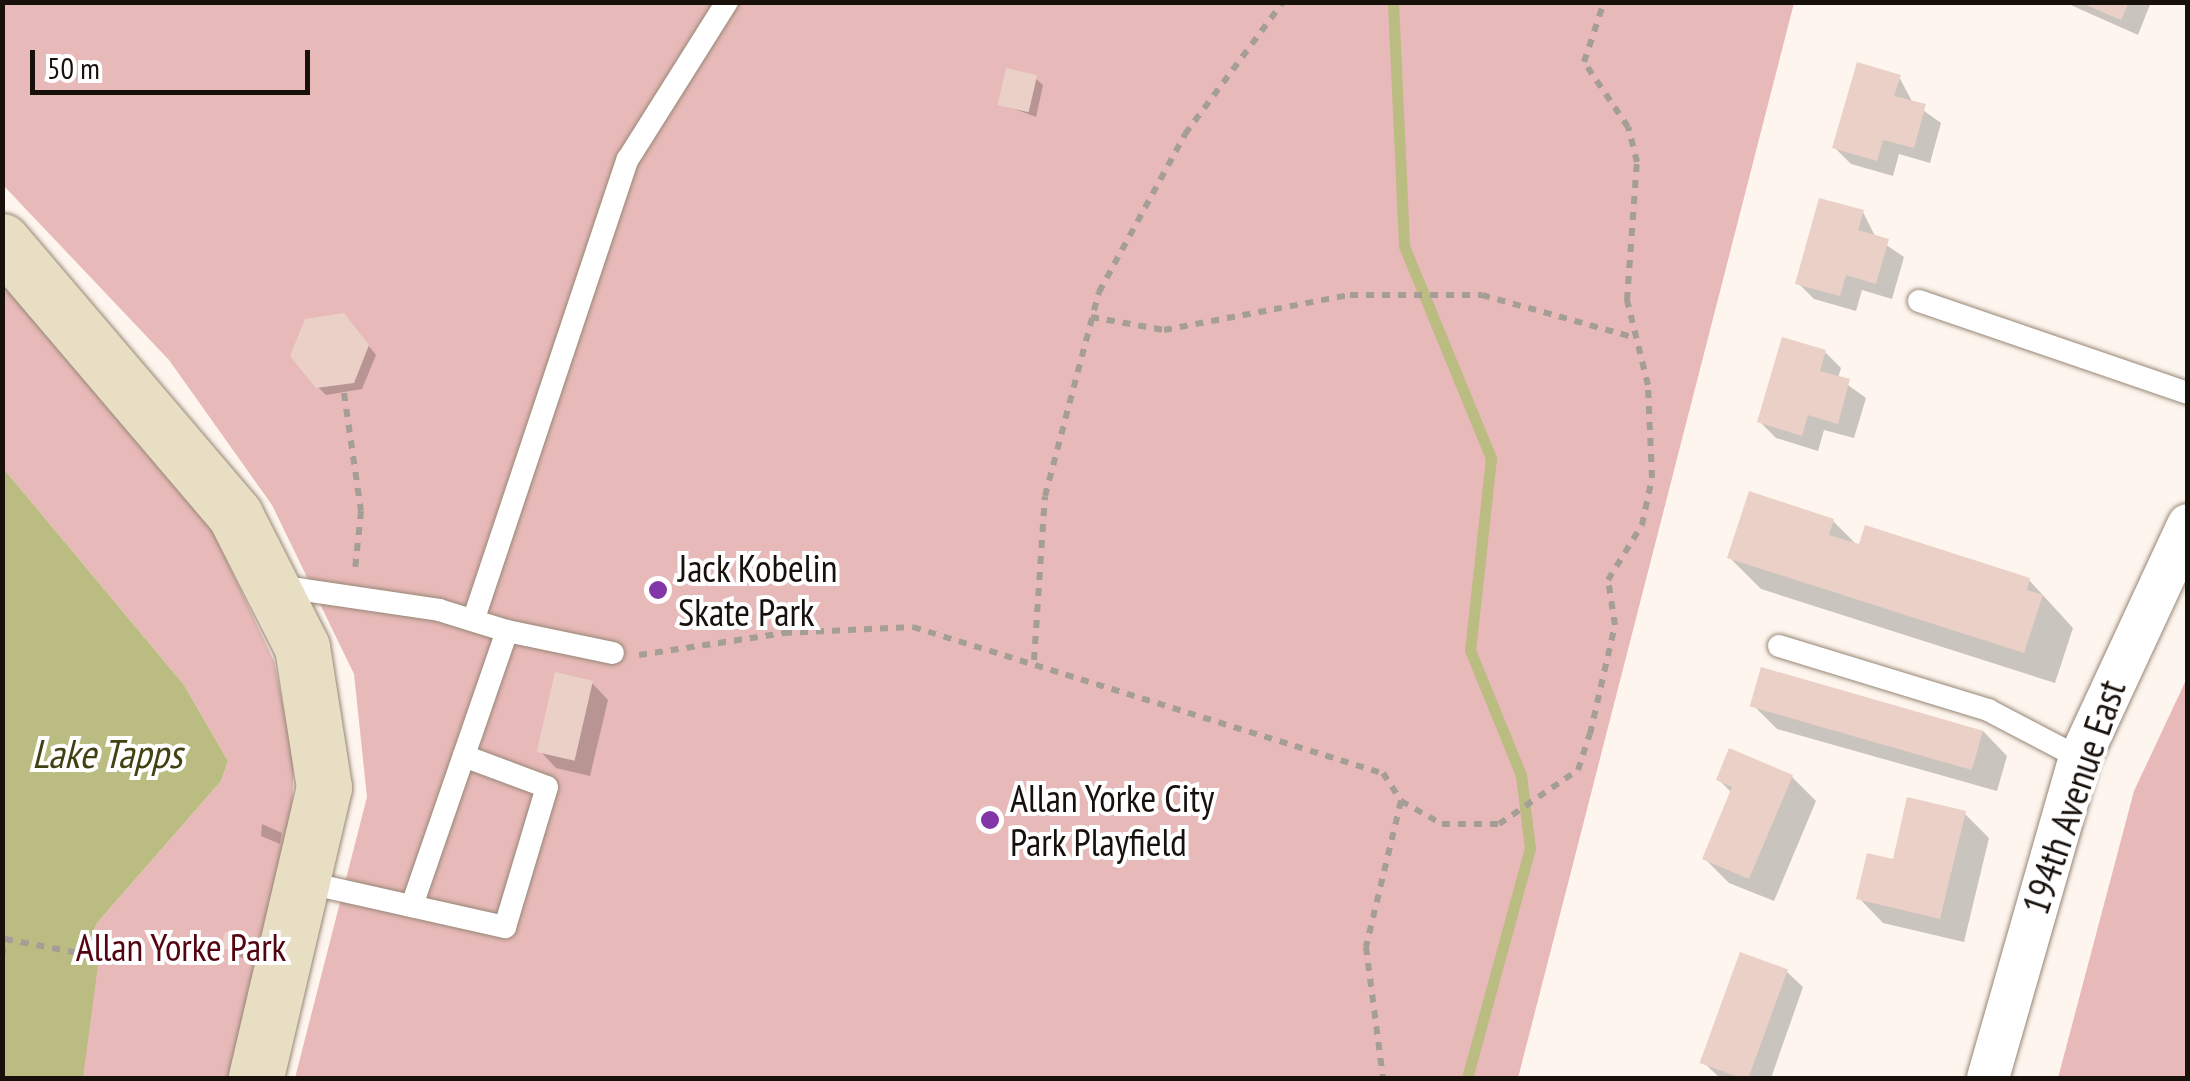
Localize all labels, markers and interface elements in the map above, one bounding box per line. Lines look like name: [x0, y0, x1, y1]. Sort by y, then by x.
scale bar: [35, 30, 315, 92]
text: 50 m: [47, 48, 100, 87]
place label: Jack Kobelin Skate Park: [678, 545, 838, 634]
marker: Jack Kobelin Skate Park: [647, 579, 669, 601]
street label: 194th Avenue East: [2011, 674, 2135, 920]
water label: Lake Tapps: [32, 729, 182, 777]
place label: Allan Yorke City Park Playfield: [1010, 775, 1215, 864]
marker: Allan Yorke City Park Playfield: [979, 809, 1001, 831]
park label: Allan Yorke Park: [75, 924, 287, 970]

